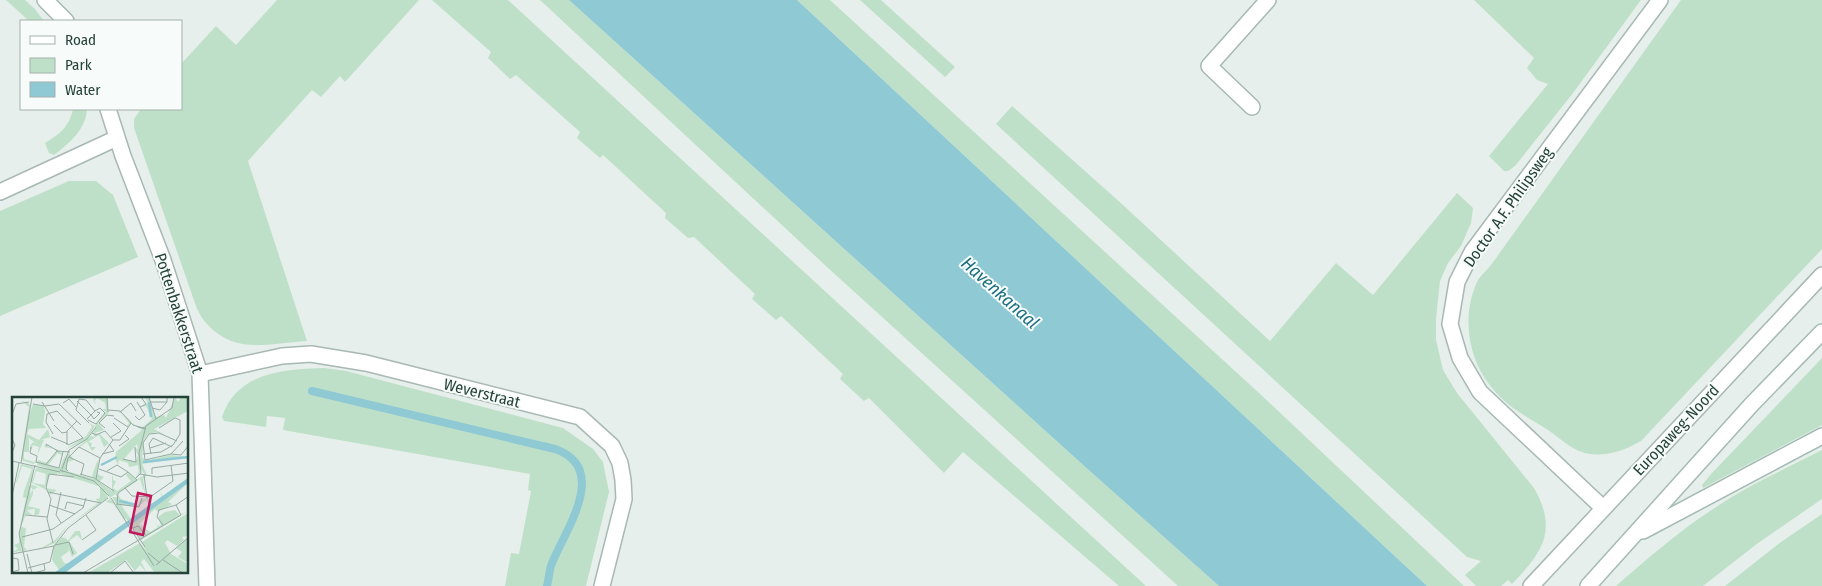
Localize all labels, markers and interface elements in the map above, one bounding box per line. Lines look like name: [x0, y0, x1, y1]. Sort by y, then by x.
legend: [20, 20, 182, 110]
text: Road: [65, 31, 96, 49]
text: Park: [65, 56, 92, 74]
text: Water: [65, 81, 101, 99]
street label: Doctor A.F. Philipsweg: [1460, 143, 1557, 271]
street label: Pottenbakkerstraat: [151, 251, 208, 376]
water label: Havenkanaal: [957, 252, 1044, 334]
street label: Weverstraat: [442, 374, 523, 412]
street label: Europaweg-Noord: [1629, 381, 1723, 479]
inset map: [12, 397, 189, 574]

